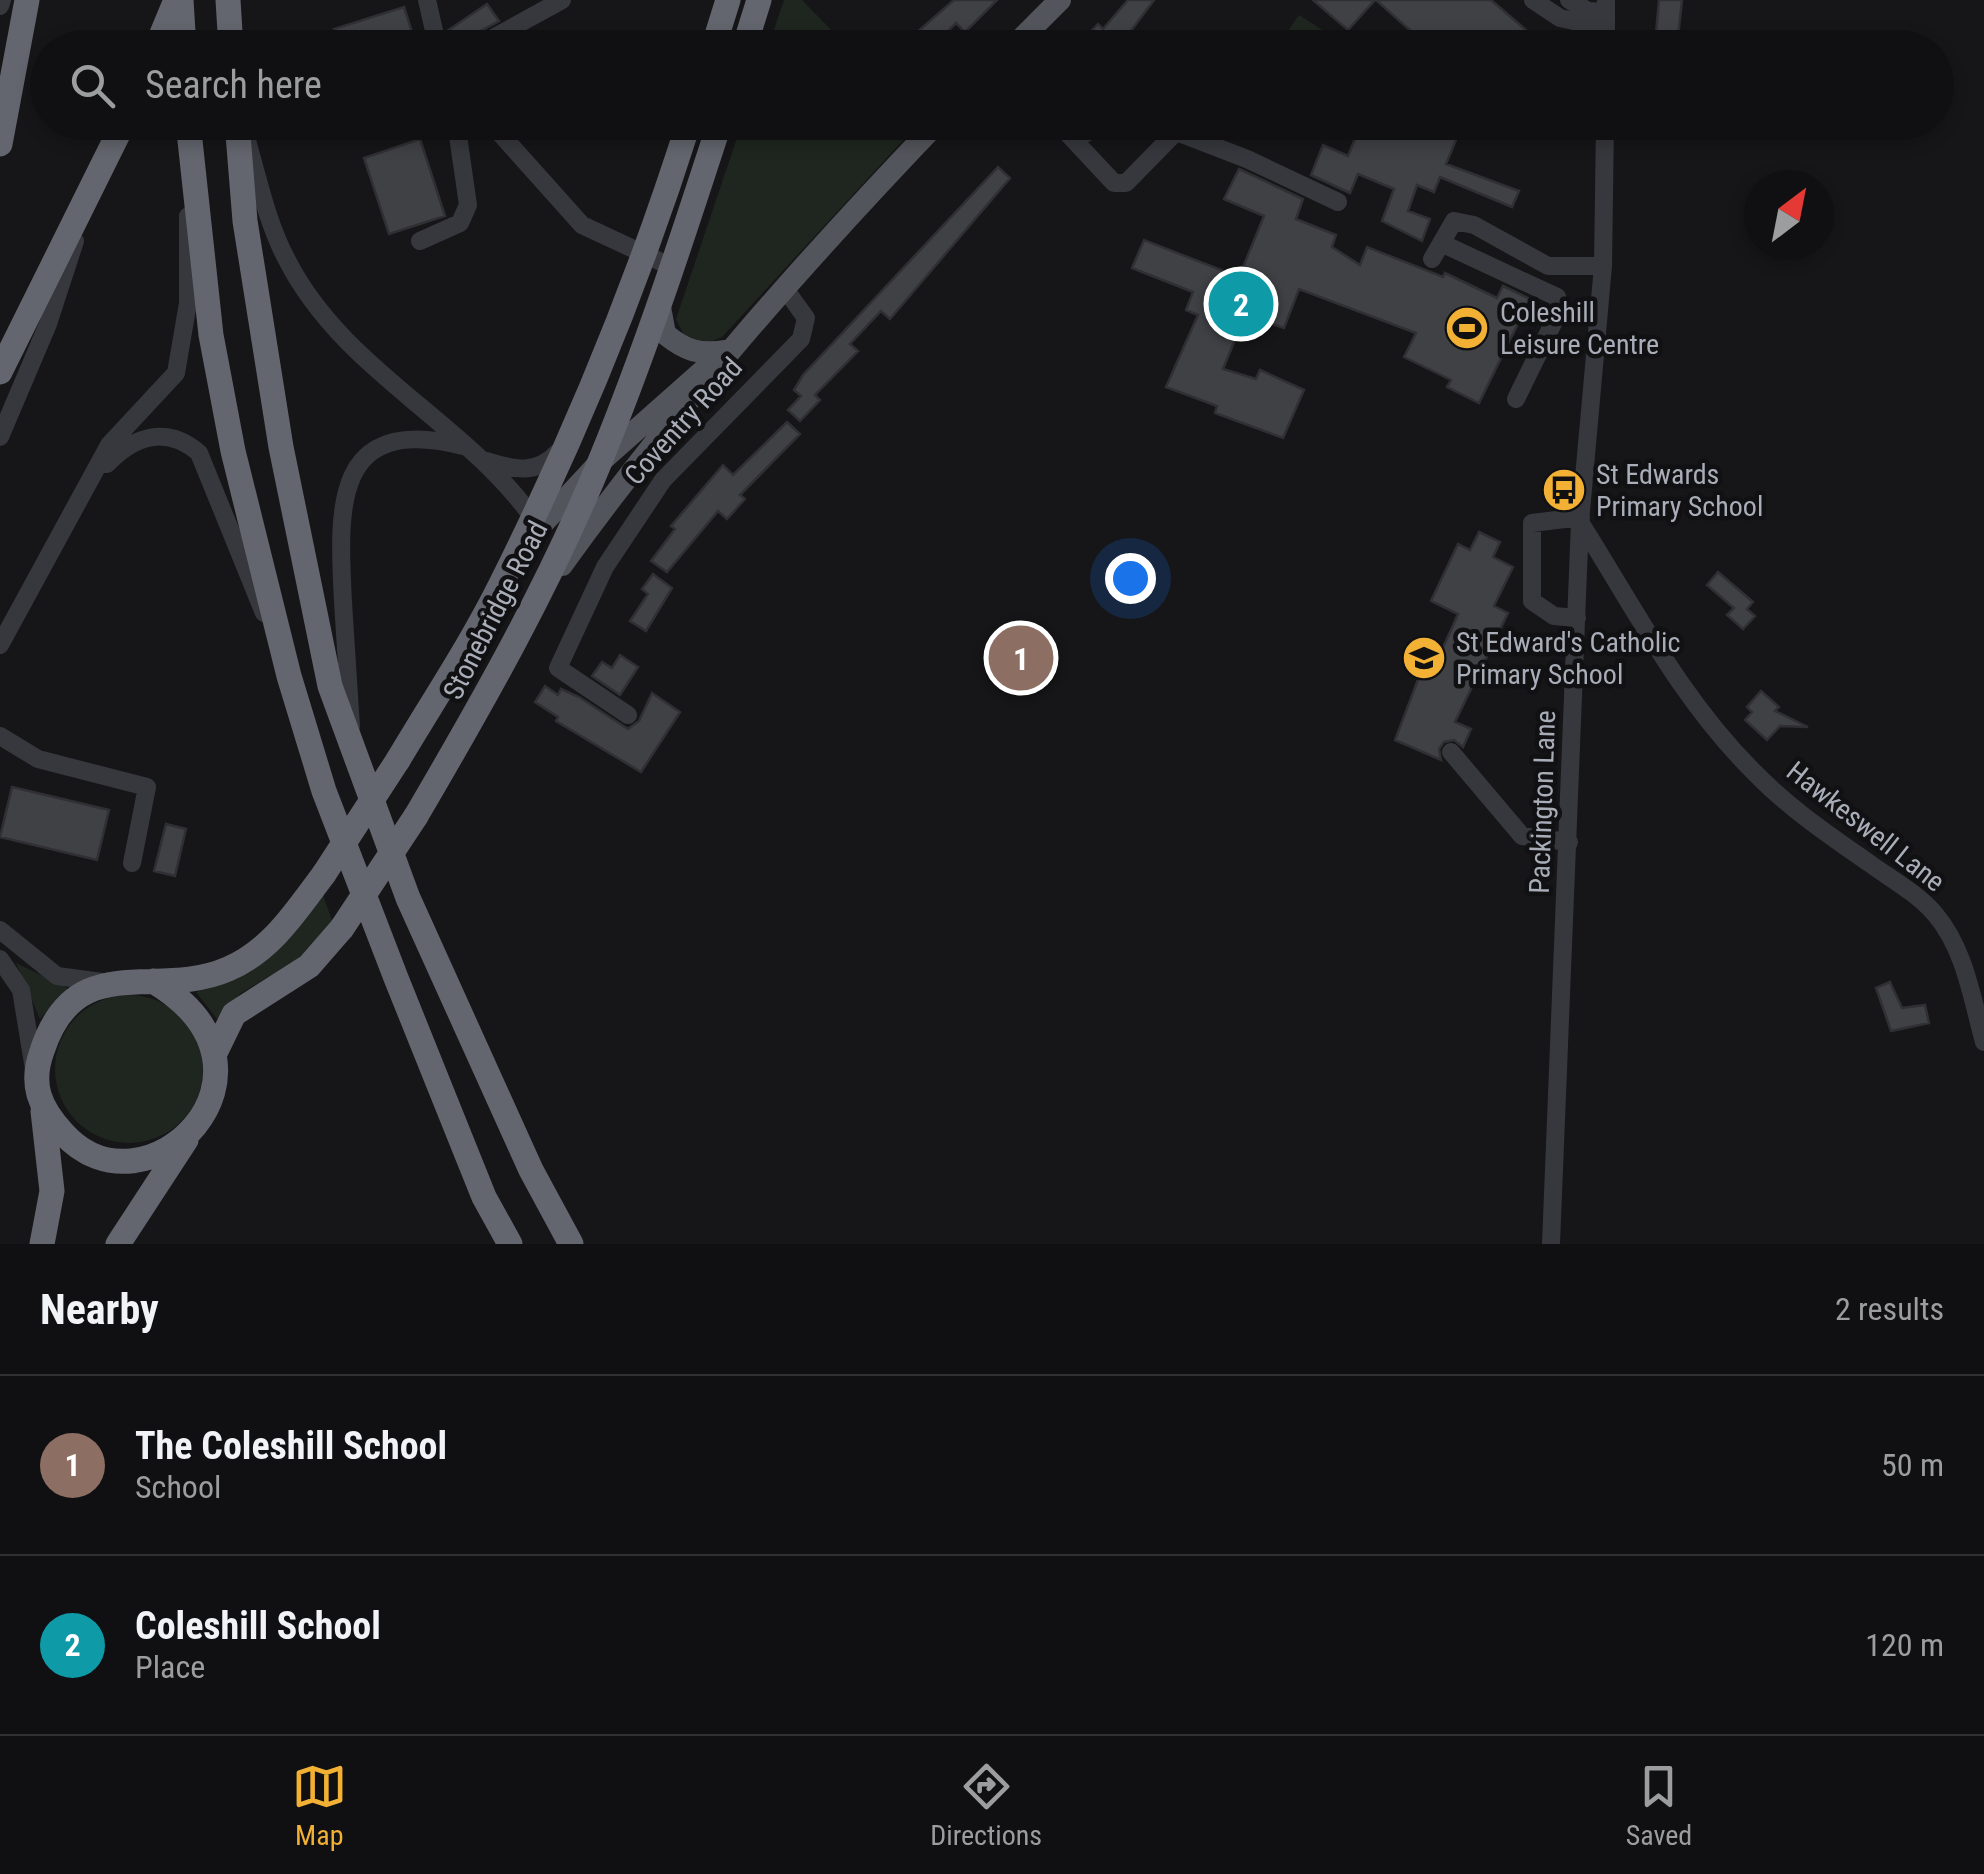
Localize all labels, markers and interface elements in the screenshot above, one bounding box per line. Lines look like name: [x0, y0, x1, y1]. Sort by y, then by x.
search box: [30, 30, 1954, 140]
icon: search: [65, 58, 120, 113]
text: Search here: [145, 63, 322, 107]
north arrow: [1744, 170, 1834, 260]
pin: 2: [1208, 266, 1274, 342]
place label: Coleshill Leisure Centre: [1500, 296, 1659, 361]
sports icon: Coleshill Leisure Centre: [1444, 305, 1490, 351]
street label: Coventry Road: [618, 351, 749, 492]
place label: St Edwards Primary School: [1596, 458, 1763, 523]
bus stop icon: St Edwards Primary School: [1541, 467, 1587, 513]
street label: Stonebridge Road: [436, 516, 555, 705]
your location: [1105, 553, 1156, 604]
pin: 1: [988, 620, 1054, 696]
place label: St Edward's Catholic Primary School: [1456, 626, 1680, 691]
school or university icon: St Edward's Catholic Primary School: [1401, 635, 1447, 681]
street label: Packington Lane: [1523, 710, 1562, 894]
street label: Hawkeswell Lane: [1780, 755, 1951, 898]
text: Nearby: [40, 1285, 159, 1334]
text: 2 results: [1835, 1290, 1944, 1328]
text: The Coleshill School: [135, 1424, 447, 1468]
text: 1: [64, 1446, 81, 1484]
text: 50 m: [1881, 1446, 1944, 1484]
text: School: [135, 1468, 221, 1506]
text: Coleshill School: [135, 1604, 381, 1648]
text: 2: [64, 1626, 81, 1664]
text: 120 m: [1865, 1626, 1944, 1664]
text: Place: [135, 1648, 205, 1686]
tab: Map: [292, 1759, 347, 1852]
tab: Directions: [930, 1759, 1042, 1852]
tab: Saved: [1626, 1759, 1692, 1852]

